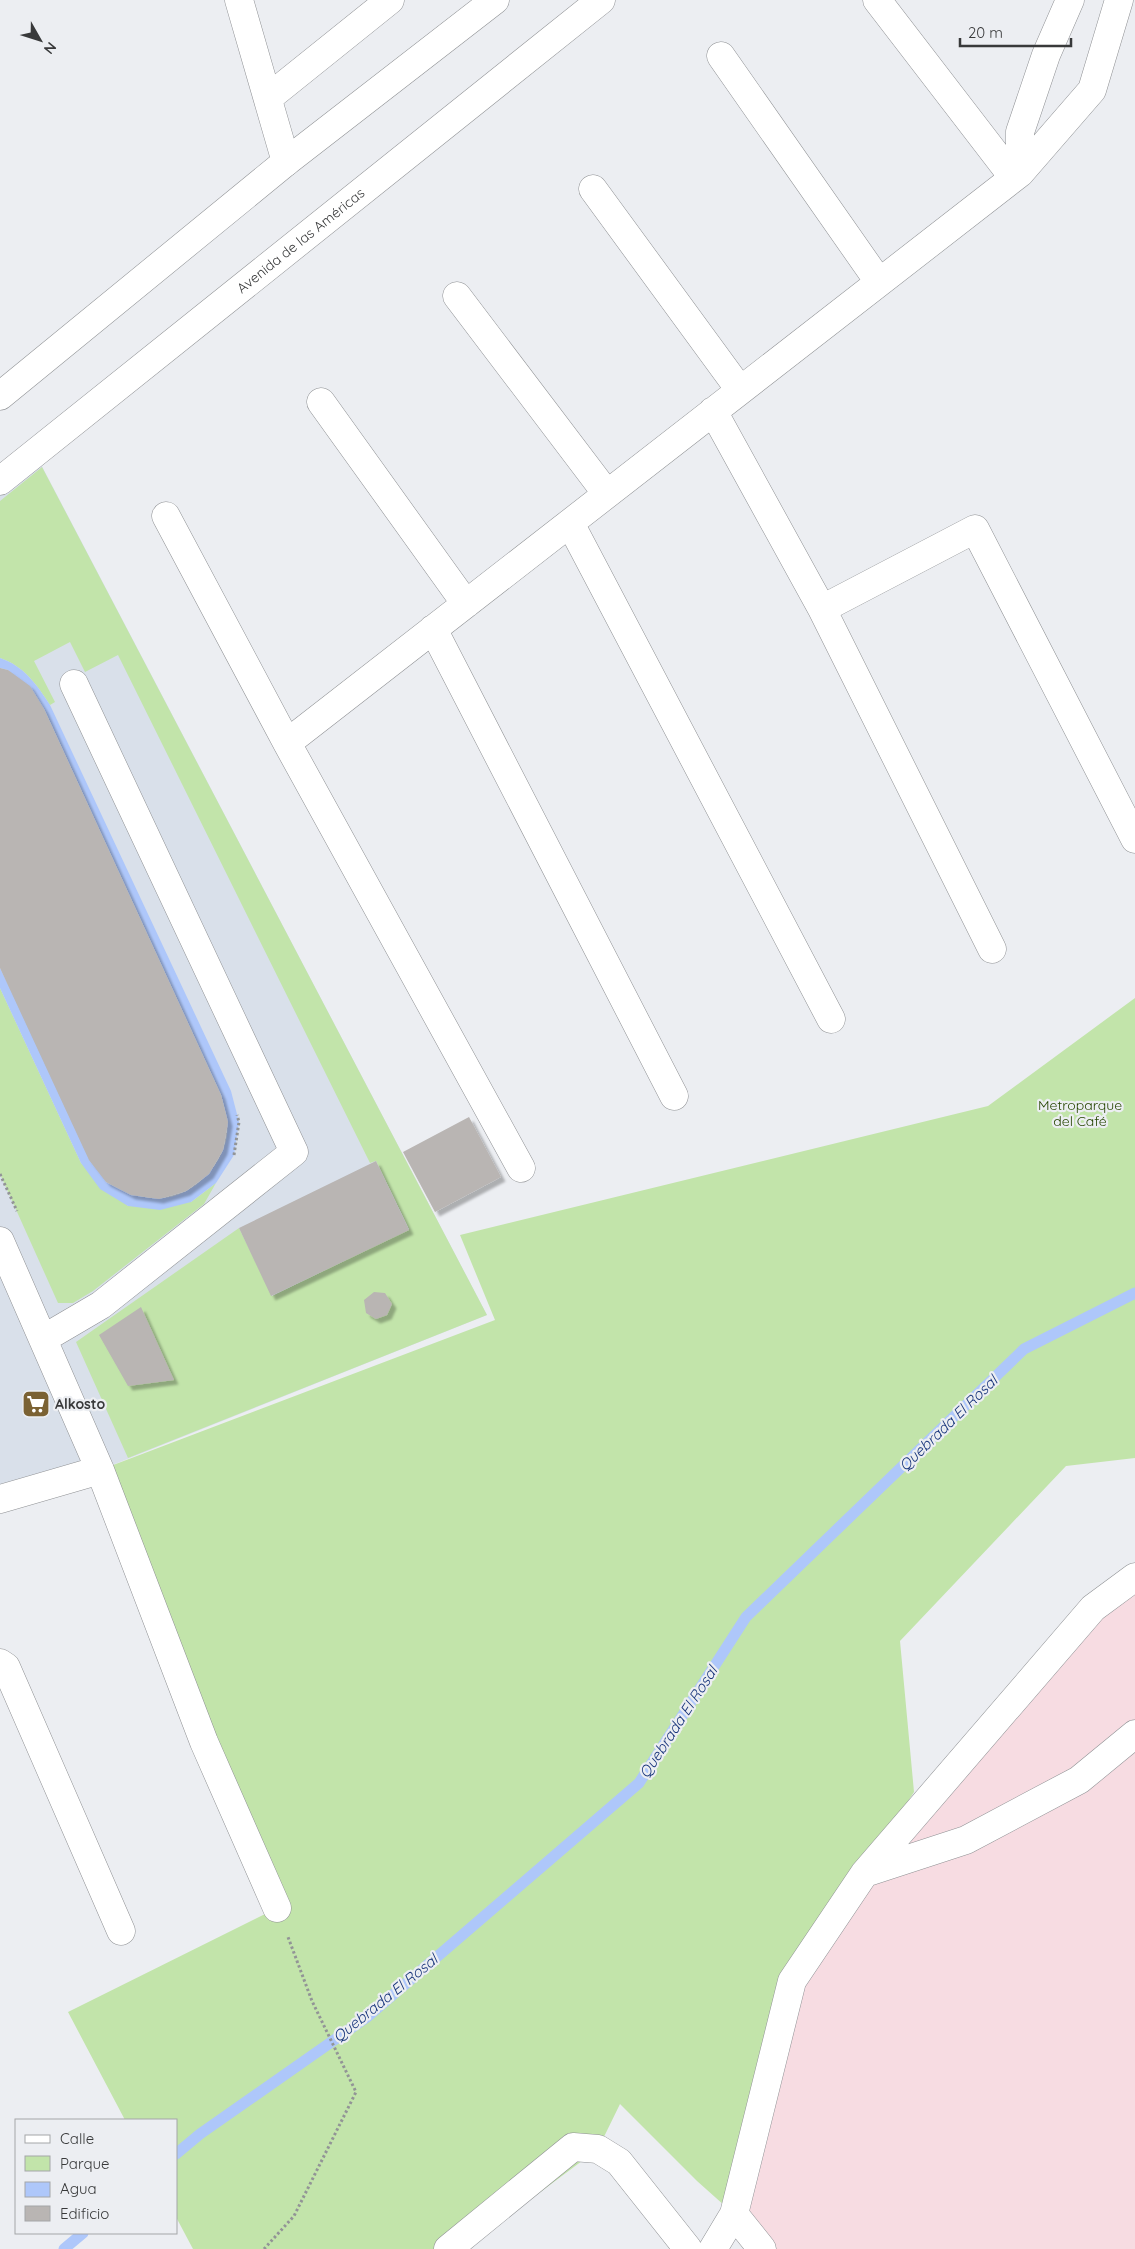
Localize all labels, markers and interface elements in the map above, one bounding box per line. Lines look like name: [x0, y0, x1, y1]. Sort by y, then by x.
north arrow: [15, 15, 65, 65]
scale bar: [960, 15, 1071, 47]
text: 20 m: [968, 23, 1003, 42]
text: N: [40, 39, 60, 58]
street label: Avenida de las Américas: [233, 184, 368, 297]
park label: Metroparque del Café: [1038, 1096, 1122, 1130]
water label: Quebrada El Rosal: [895, 1370, 1002, 1475]
supermarket icon: Alkosto: [21, 1389, 51, 1419]
place label: Alkosto: [55, 1395, 106, 1413]
water label: Quebrada El Rosal: [635, 1661, 722, 1781]
water label: Quebrada El Rosal: [329, 1949, 442, 2046]
legend: [15, 2119, 178, 2234]
text: Calle: [60, 2129, 94, 2148]
text: Parque: [60, 2154, 110, 2173]
text: Agua: [60, 2179, 97, 2198]
text: Edificio: [60, 2204, 109, 2223]

